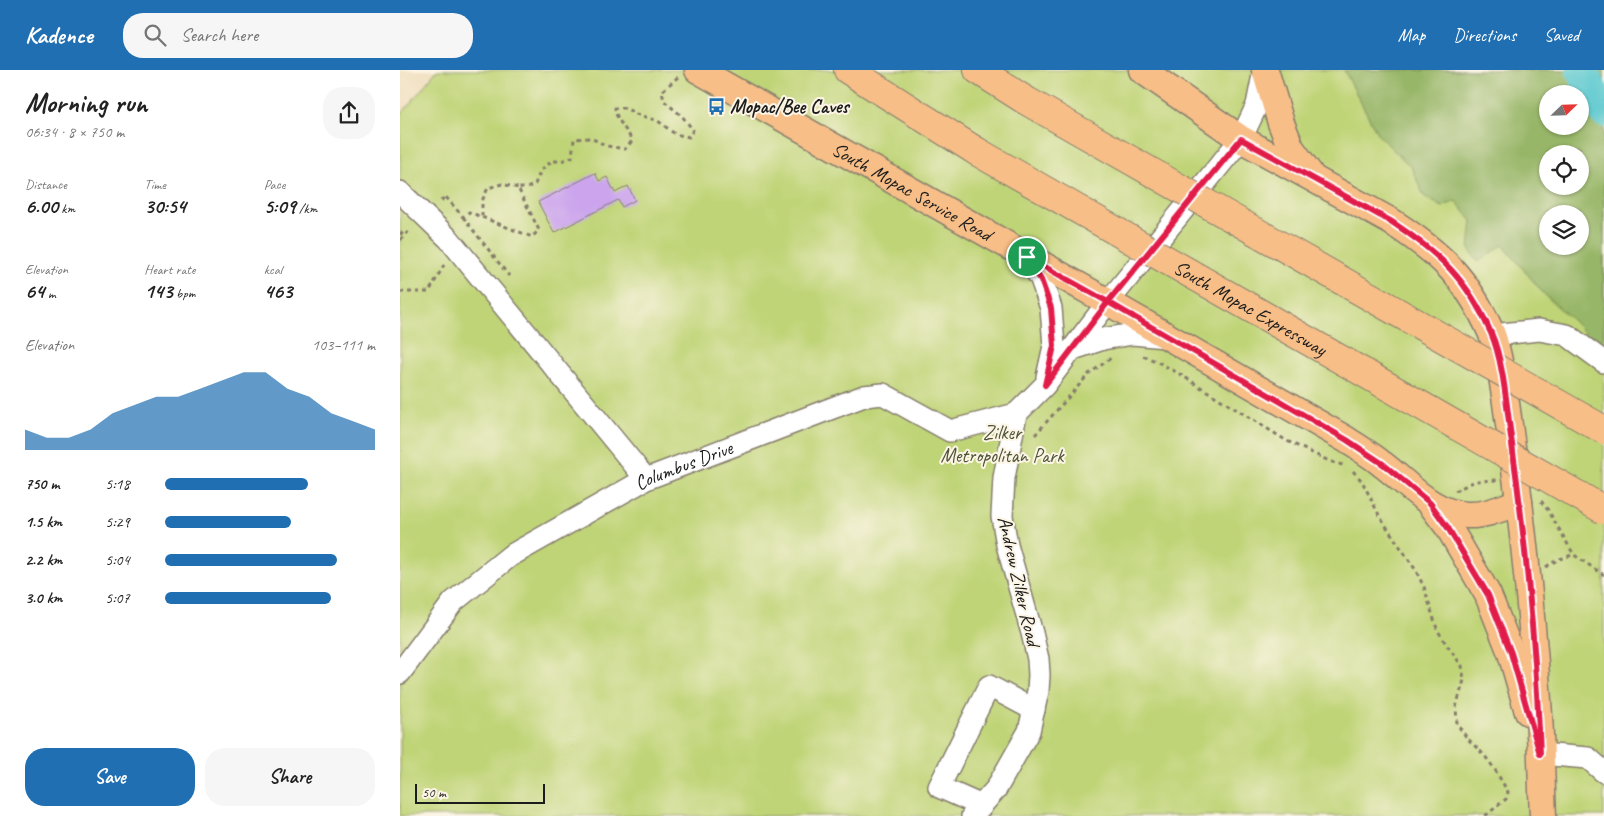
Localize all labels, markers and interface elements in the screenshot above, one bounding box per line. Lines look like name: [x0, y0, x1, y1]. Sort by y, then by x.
search box: [123, 13, 473, 58]
text: Kadence: [25, 20, 93, 50]
icon: search: [141, 21, 169, 49]
text: Search here: [181, 23, 258, 47]
text: Map: [1398, 24, 1425, 46]
text: Directions: [1453, 24, 1516, 46]
text: Saved: [1544, 24, 1579, 46]
text: Morning run: [25, 85, 147, 120]
north arrow: [1539, 85, 1589, 135]
map controls: [1539, 85, 1589, 255]
button: share: [323, 87, 375, 139]
place label: Mopac/Bee Caves: [730, 94, 851, 119]
bus stop icon: Mopac/Bee Caves: [706, 96, 726, 116]
text: 06:34 · 8 × 750 m: [25, 122, 124, 142]
street label: South Mopac Service Road: [828, 136, 999, 248]
button: locate: [1539, 145, 1589, 195]
text: Distance: [25, 176, 67, 193]
text: Time: [144, 176, 166, 193]
text: Pace: [264, 176, 285, 193]
text: 6.00: [25, 193, 58, 219]
text: 30:54: [144, 193, 186, 219]
text: 5:09: [264, 193, 296, 219]
text: km: [58, 200, 75, 217]
text: /km: [296, 200, 317, 217]
button: layers: [1539, 205, 1589, 255]
pin: [1006, 236, 1048, 278]
icon: arrive: [1013, 243, 1041, 271]
street label: South Mopac Expressway: [1170, 254, 1332, 362]
text: Elevation: [25, 261, 68, 278]
text: Heart rate: [144, 261, 195, 278]
text: kcal: [264, 261, 282, 278]
text: 64: [25, 278, 44, 304]
text: 143: [144, 278, 173, 304]
text: 463: [264, 278, 292, 304]
text: m: [44, 285, 56, 302]
text: bpm: [173, 285, 195, 302]
text: Elevation: [25, 335, 74, 355]
text: 103–111 m: [312, 335, 375, 355]
park label: Zilker Metropolitan Park: [940, 420, 1065, 468]
street label: Columbus Drive: [630, 434, 737, 496]
text: 750 m: [25, 474, 59, 494]
text: 5:18: [105, 474, 130, 494]
text: 1.5 km: [25, 512, 62, 532]
text: 5:29: [105, 512, 130, 532]
street label: Andrew Zilker Road: [992, 514, 1047, 651]
text: 2.2 km: [25, 550, 62, 570]
text: 5:04: [105, 550, 130, 570]
text: 3.0 km: [25, 588, 62, 608]
text: 5:07: [105, 588, 130, 608]
button: Save: [25, 748, 195, 806]
button: Share: [205, 748, 375, 806]
scale bar: [415, 781, 545, 804]
text: 50 m: [422, 784, 446, 801]

